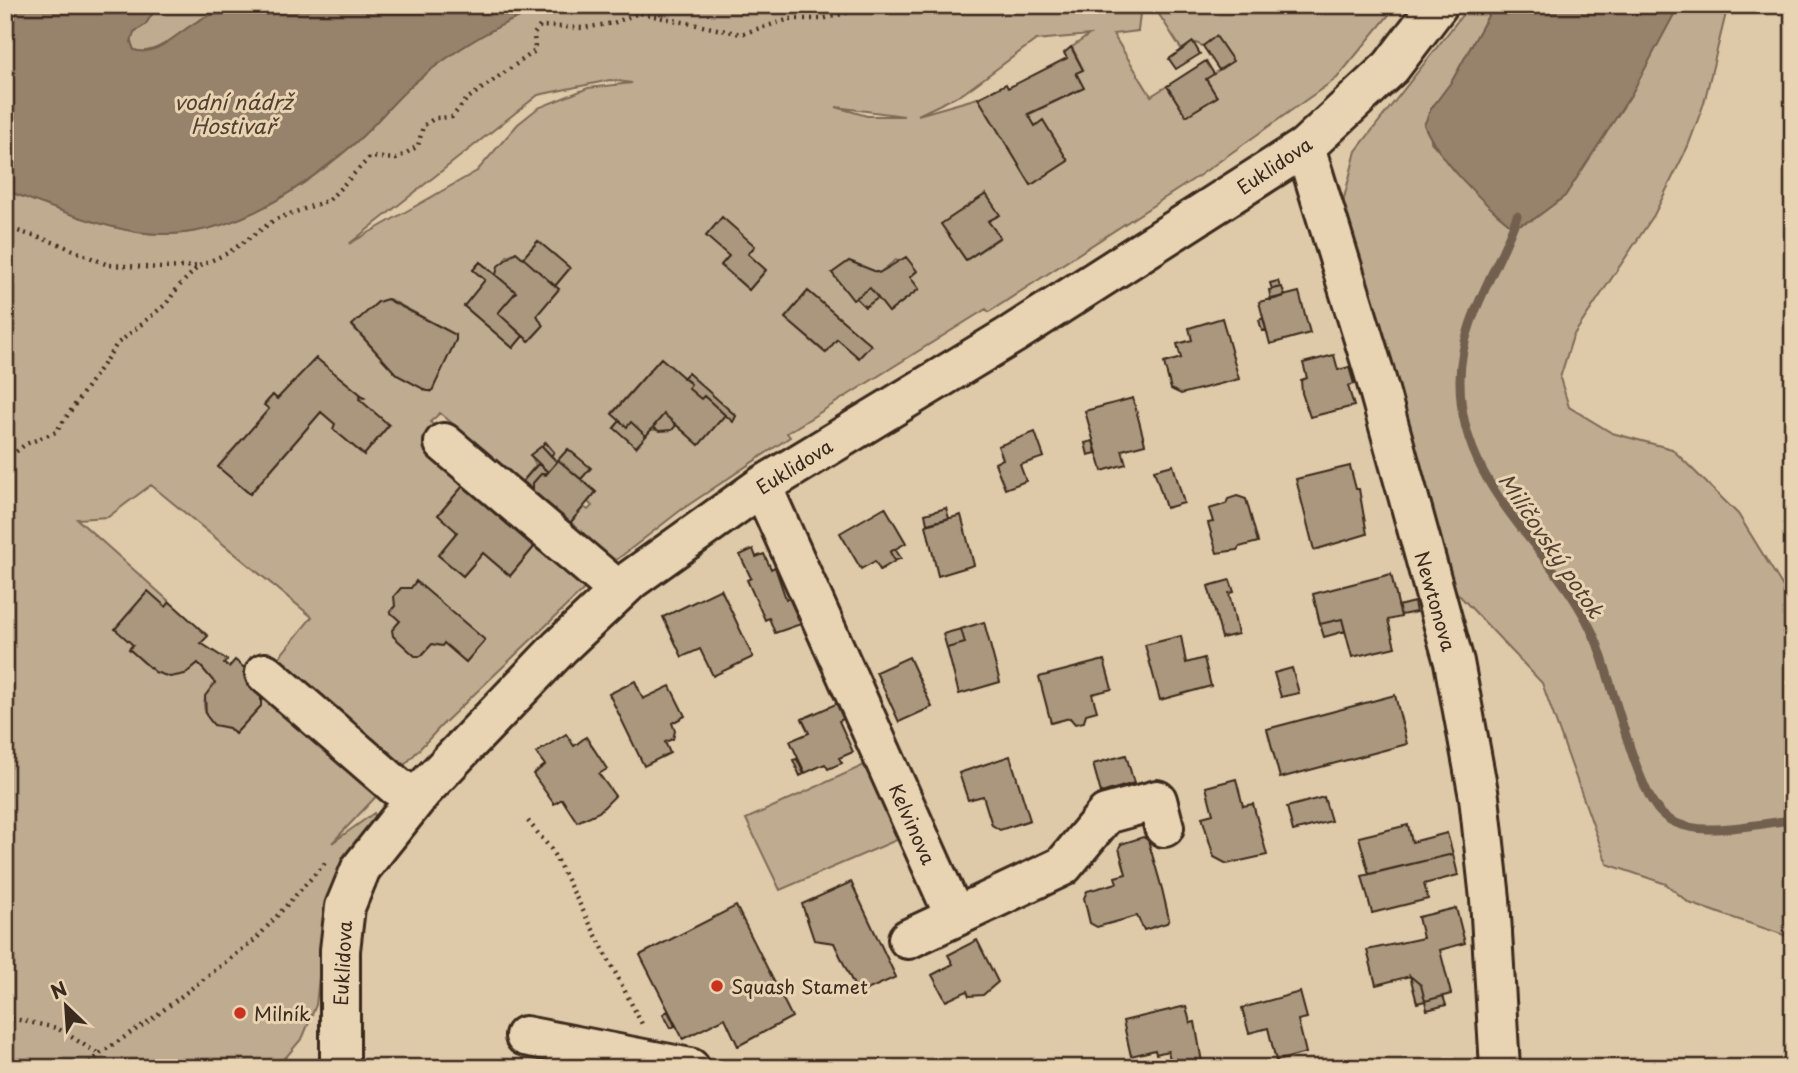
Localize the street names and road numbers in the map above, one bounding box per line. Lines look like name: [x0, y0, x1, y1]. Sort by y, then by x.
street label: Euklidova: [1231, 129, 1317, 200]
street label: Euklidova: [750, 431, 838, 500]
street label: Newtonova: [1408, 548, 1464, 655]
street label: Kelvinova: [883, 779, 943, 869]
street label: Euklidova: [326, 919, 358, 1006]

